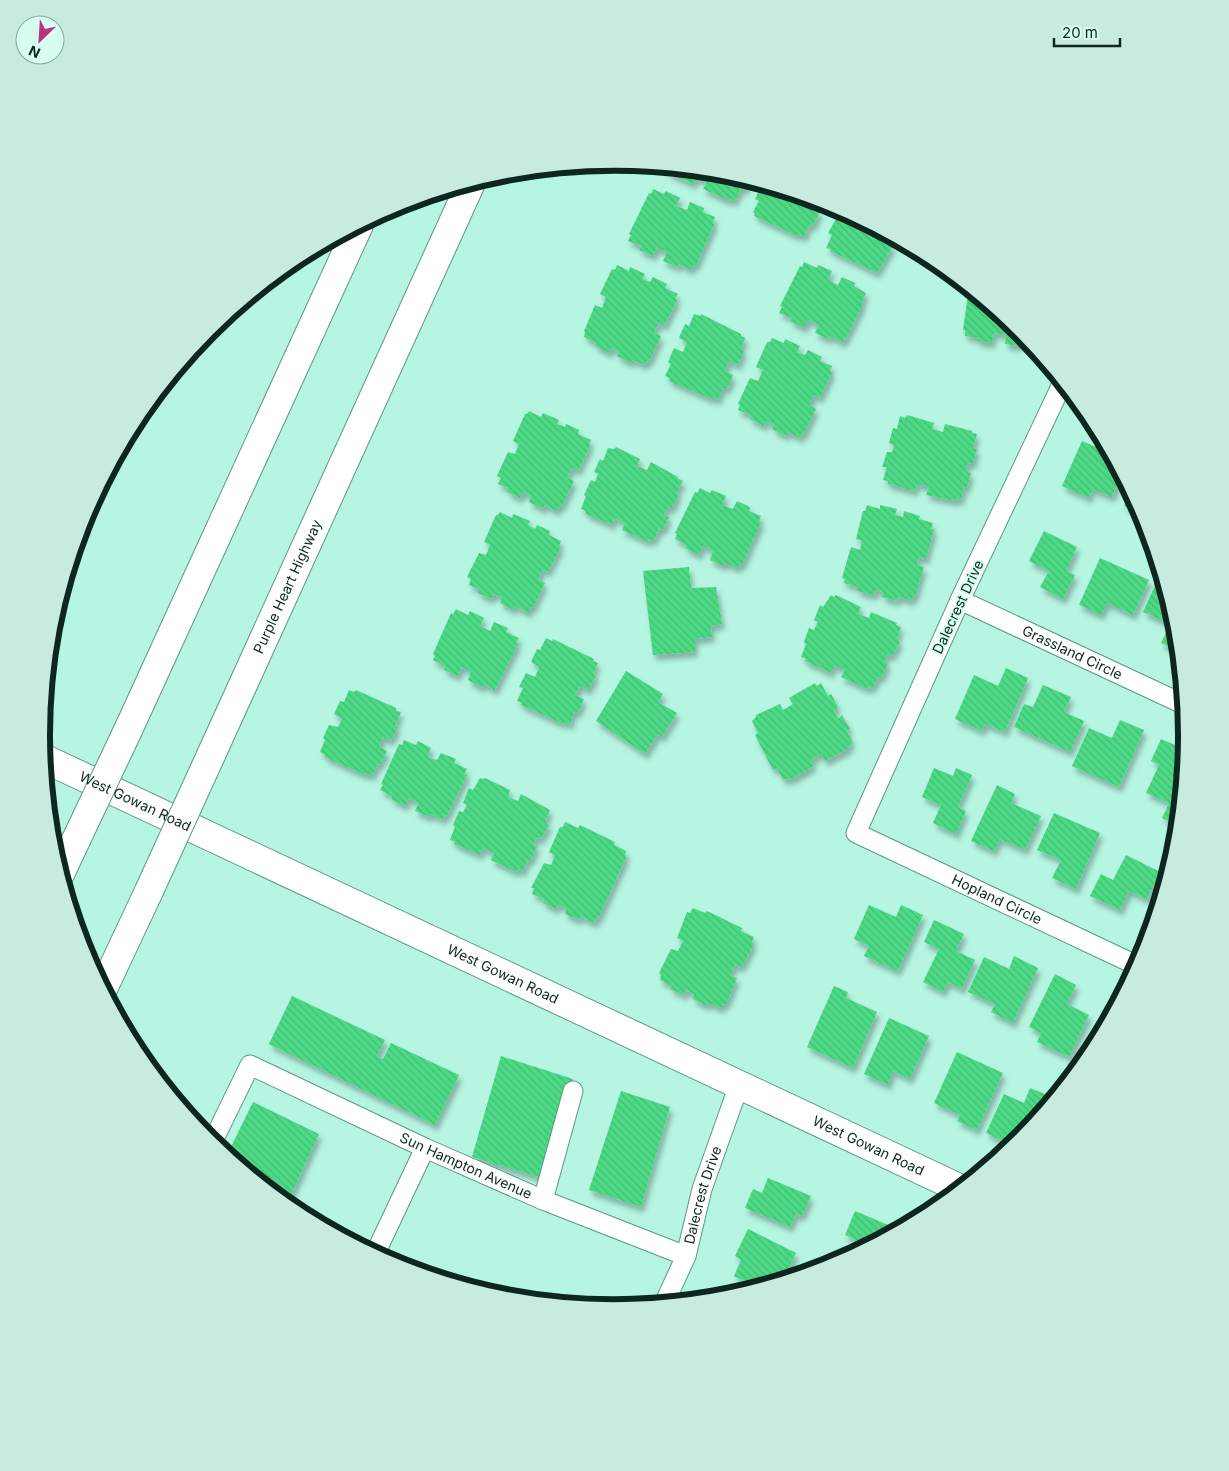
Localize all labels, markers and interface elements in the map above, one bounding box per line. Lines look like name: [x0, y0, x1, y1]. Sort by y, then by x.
north arrow: [15, 15, 65, 65]
scale bar: [1054, 15, 1120, 47]
text: 20 m: [1062, 23, 1098, 42]
text: N: [26, 42, 43, 62]
street label: Purple Heart Highway: [249, 517, 325, 656]
street label: Dalecrest Drive: [928, 557, 987, 656]
street label: Grassland Circle: [1020, 621, 1125, 683]
street label: West Gowan Road: [77, 767, 194, 834]
street label: Hopland Circle: [949, 870, 1045, 928]
street label: West Gowan Road: [445, 940, 562, 1007]
street label: West Gowan Road: [810, 1112, 927, 1179]
street label: Sun Hampton Avenue: [397, 1128, 535, 1202]
street label: Dalecrest Drive: [680, 1144, 725, 1246]

